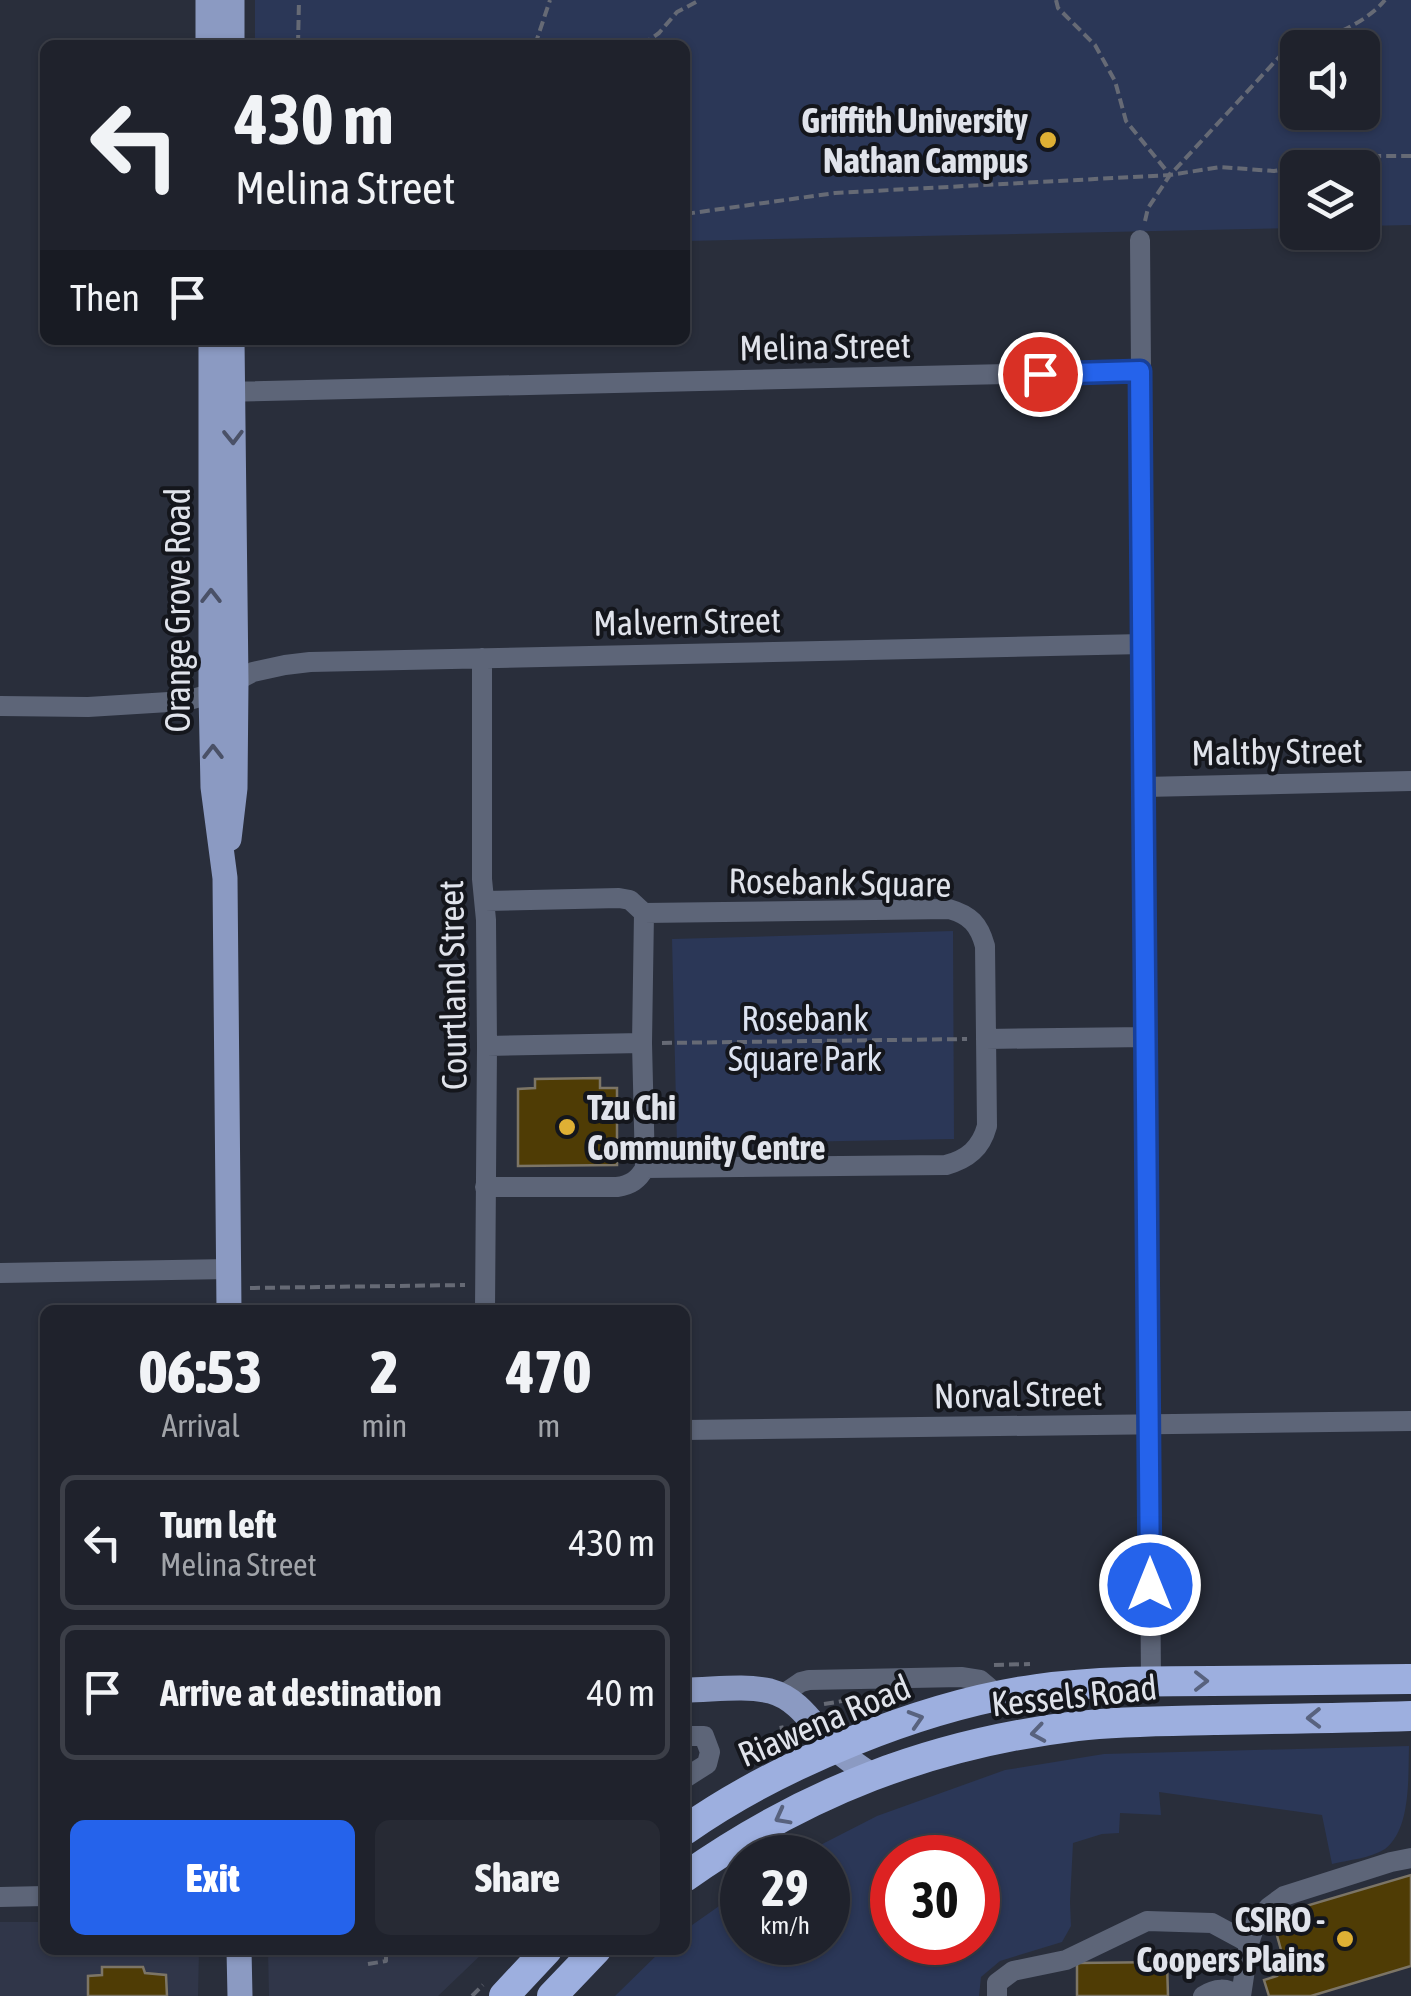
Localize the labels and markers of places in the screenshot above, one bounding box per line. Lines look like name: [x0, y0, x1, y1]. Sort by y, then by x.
place label: Griffith University Nathan Campus: [801, 100, 1029, 180]
marker: Griffith University Nathan Campus: [1037, 129, 1059, 151]
pin: [998, 332, 1083, 417]
place label: Tzu Chi Community Centre: [587, 1087, 826, 1167]
marker: Tzu Chi Community Centre: [556, 1116, 578, 1138]
place label: CSIRO - Coopers Plains: [1136, 1899, 1325, 1979]
marker: CSIRO - Coopers Plains: [1334, 1928, 1356, 1950]

